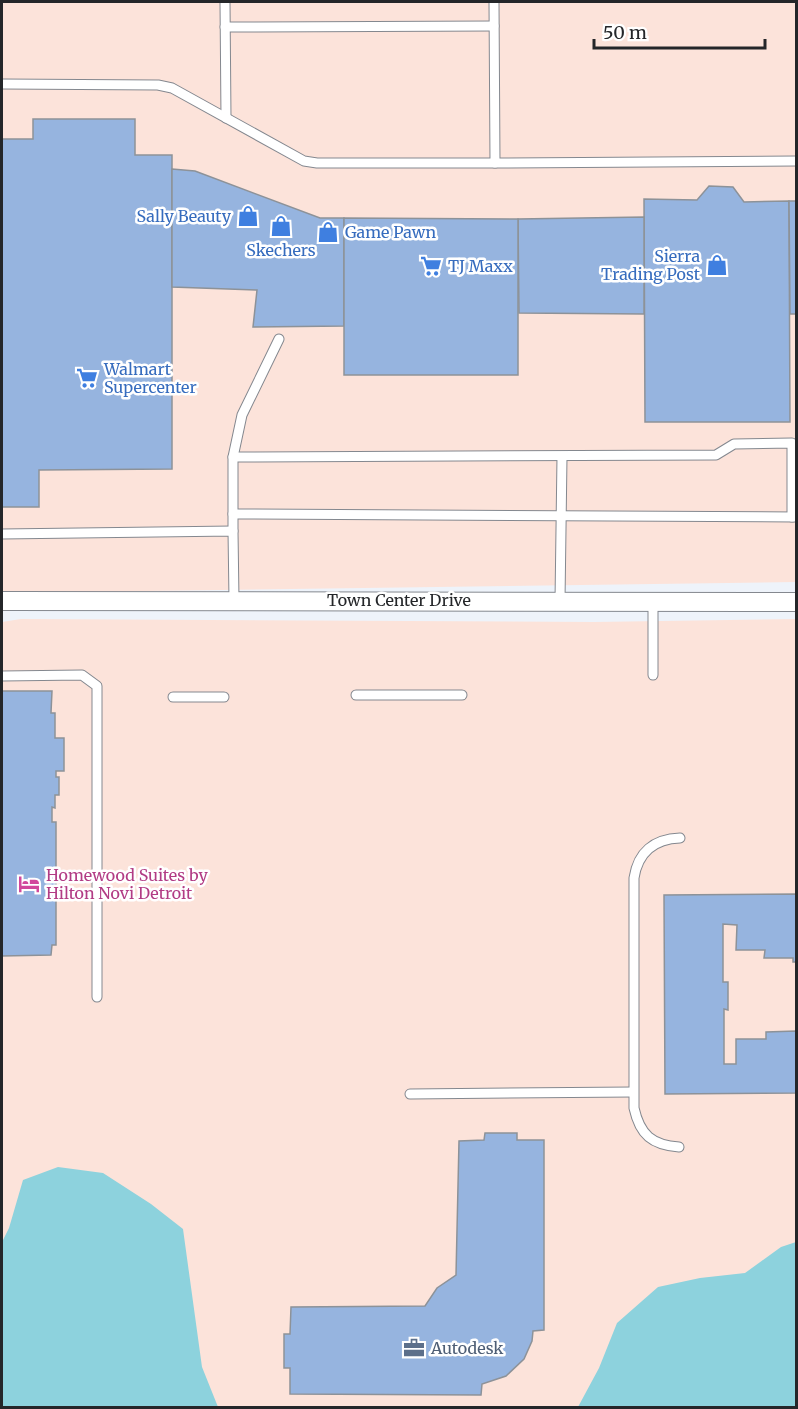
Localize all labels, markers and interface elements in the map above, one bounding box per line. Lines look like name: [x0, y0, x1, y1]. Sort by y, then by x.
scale bar: [594, 12, 765, 50]
text: 50 m: [603, 21, 647, 44]
shop icon: Sally Beauty: [236, 204, 260, 228]
place label: Sally Beauty: [136, 206, 232, 226]
shop icon: Skechers: [269, 214, 293, 238]
shop icon: Game Pawn: [316, 220, 340, 244]
place label: Game Pawn: [345, 222, 436, 242]
place label: Skechers: [246, 240, 316, 260]
place label: Sierra Trading Post: [601, 246, 701, 284]
shop icon: Sierra Trading Post: [705, 253, 729, 277]
supermarket icon: TJ Maxx: [419, 254, 443, 278]
place label: TJ Maxx: [448, 256, 513, 276]
place label: Walmart Supercenter: [103, 359, 197, 397]
supermarket icon: Walmart Supercenter: [75, 366, 99, 390]
street label: Town Center Drive: [327, 590, 471, 610]
place label: Homewood Suites by Hilton Novi Detroit: [46, 865, 208, 903]
hotel icon: Homewood Suites by Hilton Novi Detroit: [17, 872, 41, 896]
office icon: Autodesk: [402, 1336, 426, 1360]
place label: Autodesk: [430, 1338, 504, 1358]

